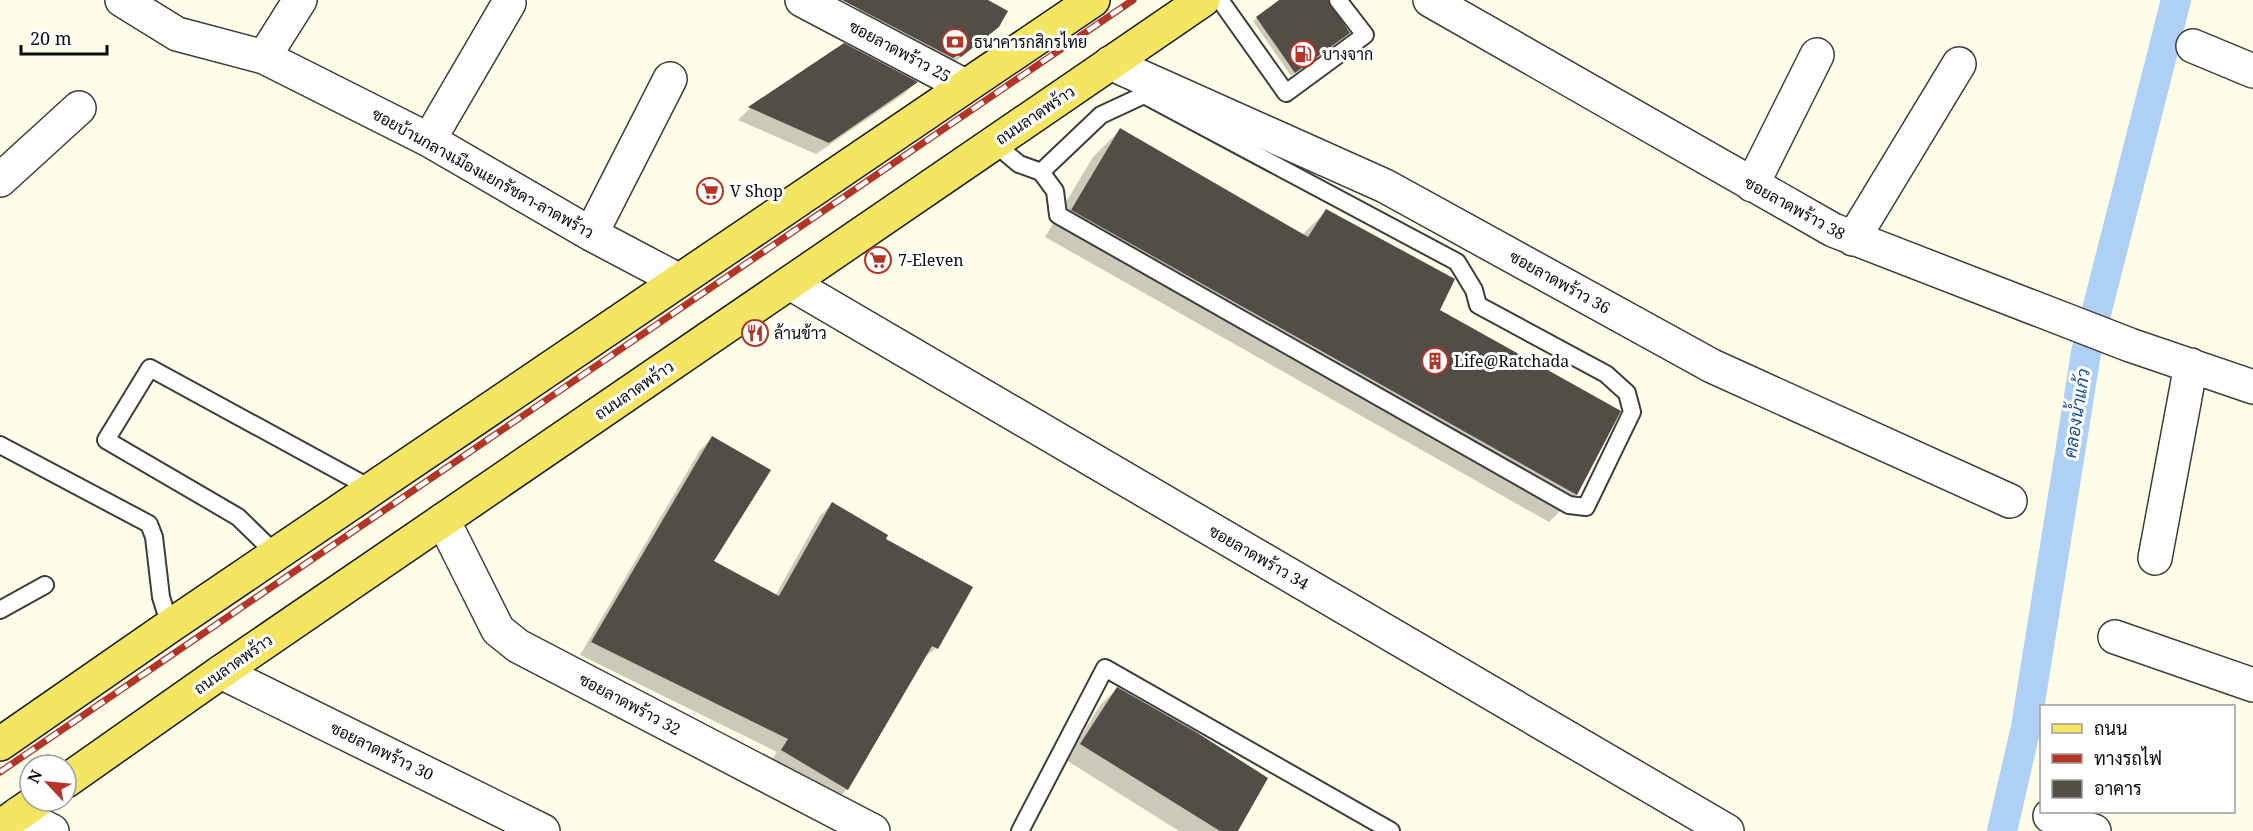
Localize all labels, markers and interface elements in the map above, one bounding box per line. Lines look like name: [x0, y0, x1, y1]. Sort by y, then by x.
street label: ซอยลาดพร้าว 25: [845, 15, 955, 87]
scale bar: [21, 18, 106, 56]
text: 20 m: [30, 26, 72, 50]
bank icon: ธนาคารกสิกรไทย: [940, 27, 970, 57]
place label: ธนาคารกสิกรไทย: [974, 31, 1087, 53]
fuel station icon: บางจาก: [1288, 39, 1318, 69]
place label: บางจาก: [1322, 43, 1373, 65]
street label: ถนนลาดพร้าว: [991, 80, 1079, 150]
street label: ซอยบ้านกลางเมืองแยกรัชดา-ลาดพร้าว: [368, 103, 598, 243]
street label: ซอยลาดพร้าว 38: [1741, 171, 1849, 245]
supermarket icon: V Shop: [695, 176, 725, 206]
place label: V Shop: [730, 180, 783, 202]
supermarket icon: 7-Eleven: [863, 245, 893, 275]
street label: ซอยลาดพร้าว 36: [1506, 245, 1614, 319]
place label: 7-Eleven: [898, 249, 964, 271]
restaurant icon: ล้านข้าว: [740, 318, 770, 348]
place label: ล้านข้าว: [774, 322, 827, 344]
building icon: Life@Ratchada: [1420, 346, 1450, 376]
place label: Life@Ratchada: [1454, 350, 1569, 372]
street label: ถนนลาดพร้าว: [590, 355, 678, 425]
water label: คลองน้ำแก้ว: [2054, 366, 2095, 459]
street label: ซอยลาดพร้าว 34: [1205, 519, 1313, 595]
street label: ถนนลาดพร้าว: [189, 629, 277, 699]
street label: ซอยลาดพร้าว 32: [575, 668, 685, 740]
legend: [2040, 705, 2235, 813]
text: ถนน: [2094, 716, 2127, 740]
street label: ซอยลาดพร้าว 30: [327, 717, 437, 785]
text: ทางรถไฟ: [2094, 746, 2162, 770]
north arrow: [18, 753, 78, 813]
text: N: [22, 766, 47, 787]
text: อาคาร: [2094, 776, 2142, 800]

